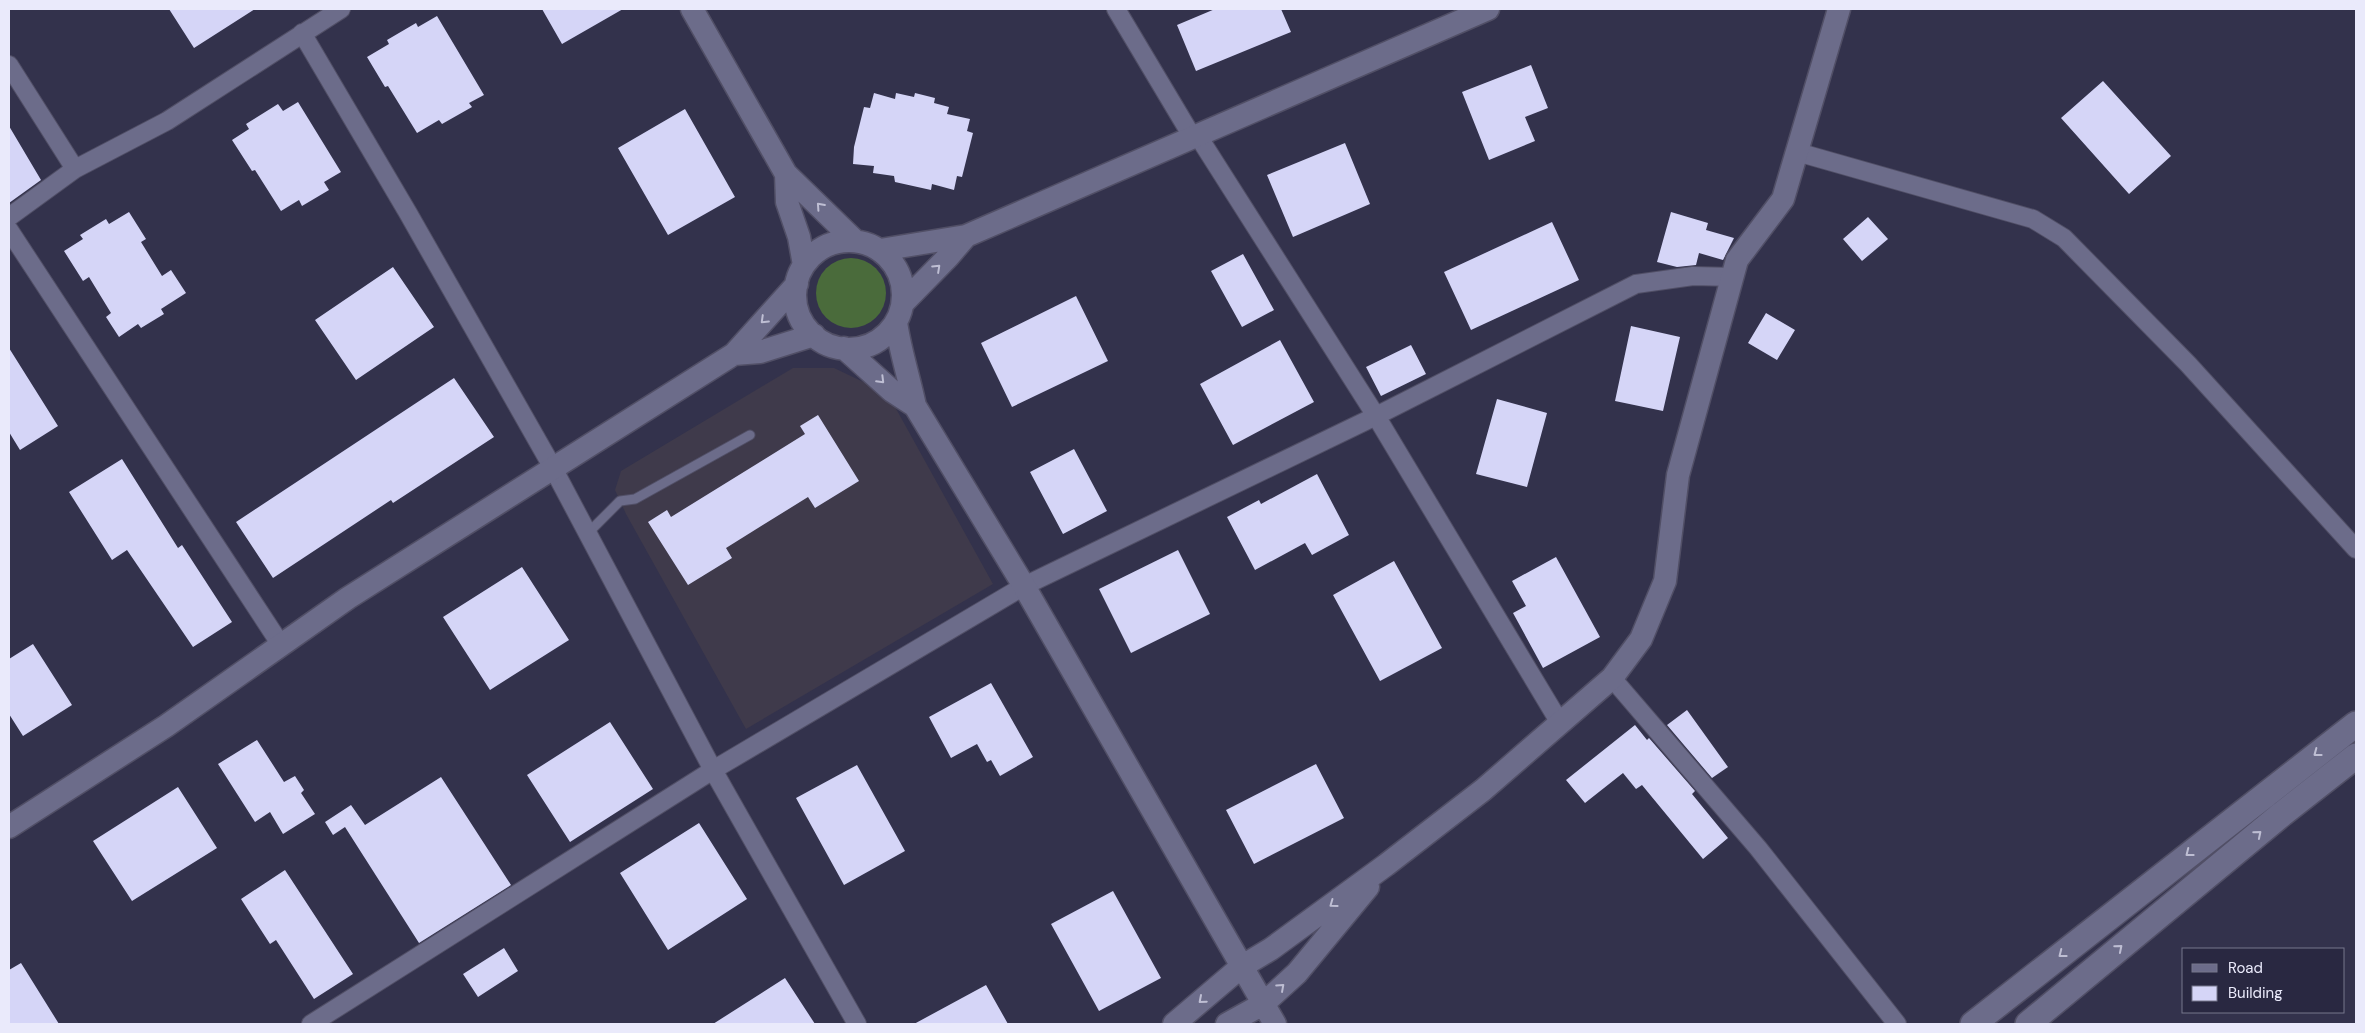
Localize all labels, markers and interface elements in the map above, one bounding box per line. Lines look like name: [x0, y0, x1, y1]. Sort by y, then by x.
one-way arrow: [817, 203, 826, 212]
one-way arrow: [931, 265, 940, 274]
one-way arrow: [761, 314, 770, 323]
one-way arrow: [875, 374, 884, 383]
one-way arrow: [2313, 747, 2323, 756]
one-way arrow: [2252, 831, 2261, 839]
one-way arrow: [2186, 848, 2195, 856]
one-way arrow: [1329, 898, 1339, 907]
one-way arrow: [2113, 945, 2122, 954]
one-way arrow: [2058, 948, 2067, 957]
legend: [2182, 948, 2345, 1013]
text: Road: [2228, 958, 2263, 978]
text: Building: [2228, 983, 2283, 1003]
one-way arrow: [1276, 984, 1285, 993]
one-way arrow: [1199, 994, 1208, 1003]

